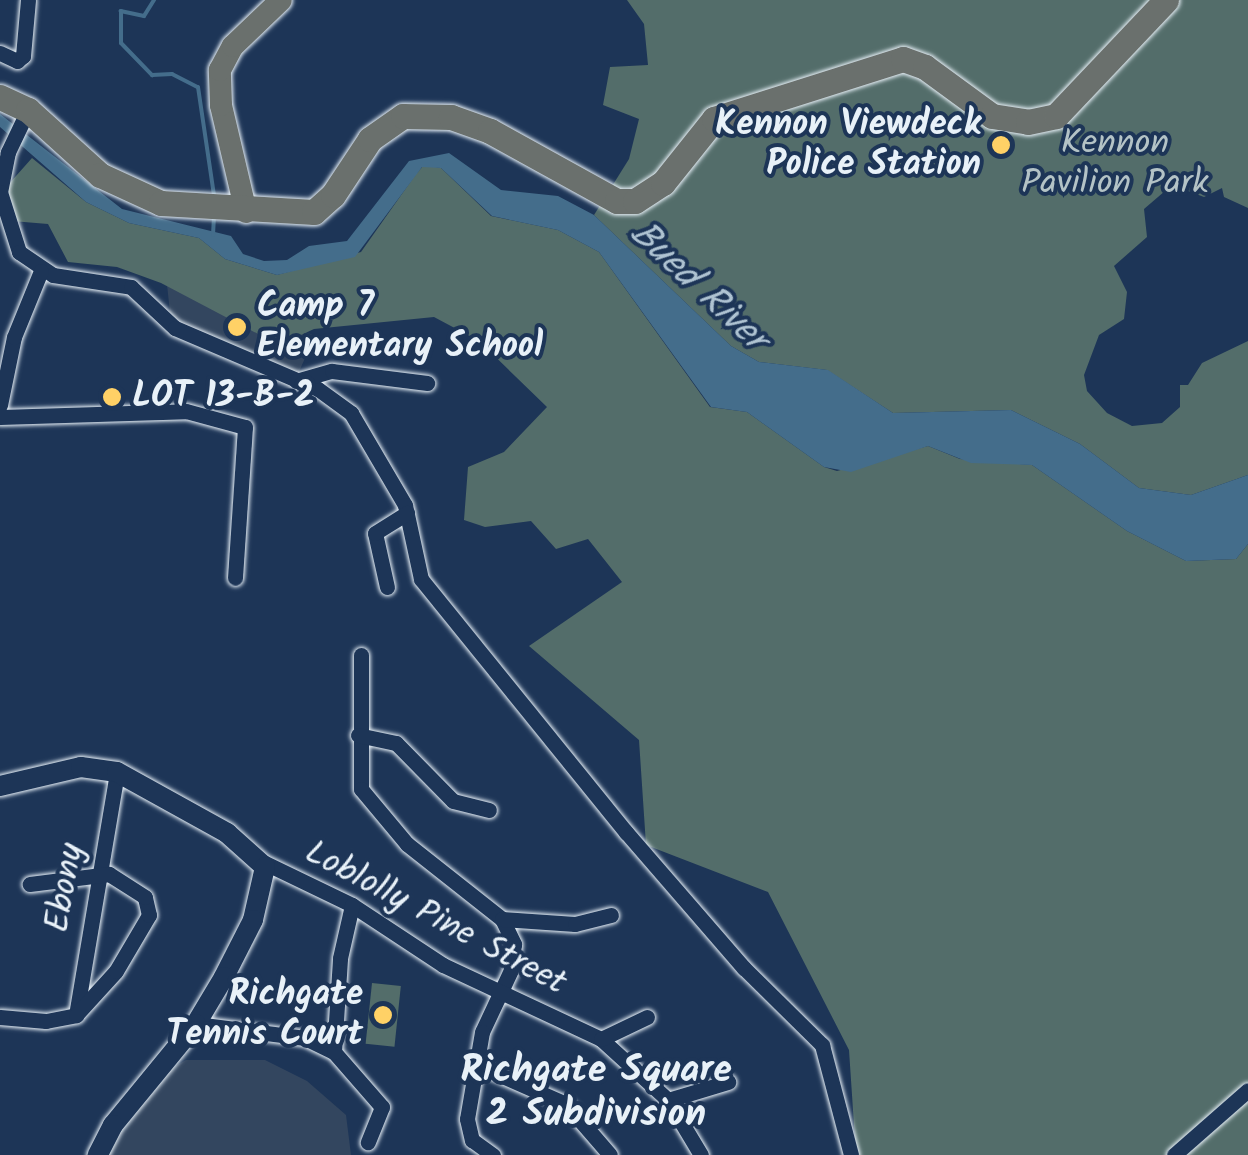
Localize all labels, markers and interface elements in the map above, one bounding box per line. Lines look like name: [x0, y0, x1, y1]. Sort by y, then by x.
place label: Kennon Viewdeck Police Station: [715, 104, 981, 186]
park label: Kennon Pavilion Park: [1021, 123, 1209, 205]
marker: Kennon Viewdeck Police Station: [990, 134, 1012, 156]
water label: Bued River: [619, 212, 775, 362]
place label: Camp 7 Elementary School: [257, 286, 543, 368]
marker: Camp 7 Elementary School: [226, 316, 248, 338]
place label: LOT 13-B-2: [132, 376, 314, 418]
marker: LOT 13-B-2: [101, 386, 123, 408]
street label: Loblolly Pine Street: [297, 832, 573, 1006]
street label: Ebony: [38, 840, 94, 936]
place label: Richgate Tennis Court: [166, 974, 363, 1056]
marker: Richgate Tennis Court: [372, 1004, 394, 1026]
district label: Richgate Square 2 Subdivision: [460, 1049, 732, 1138]

